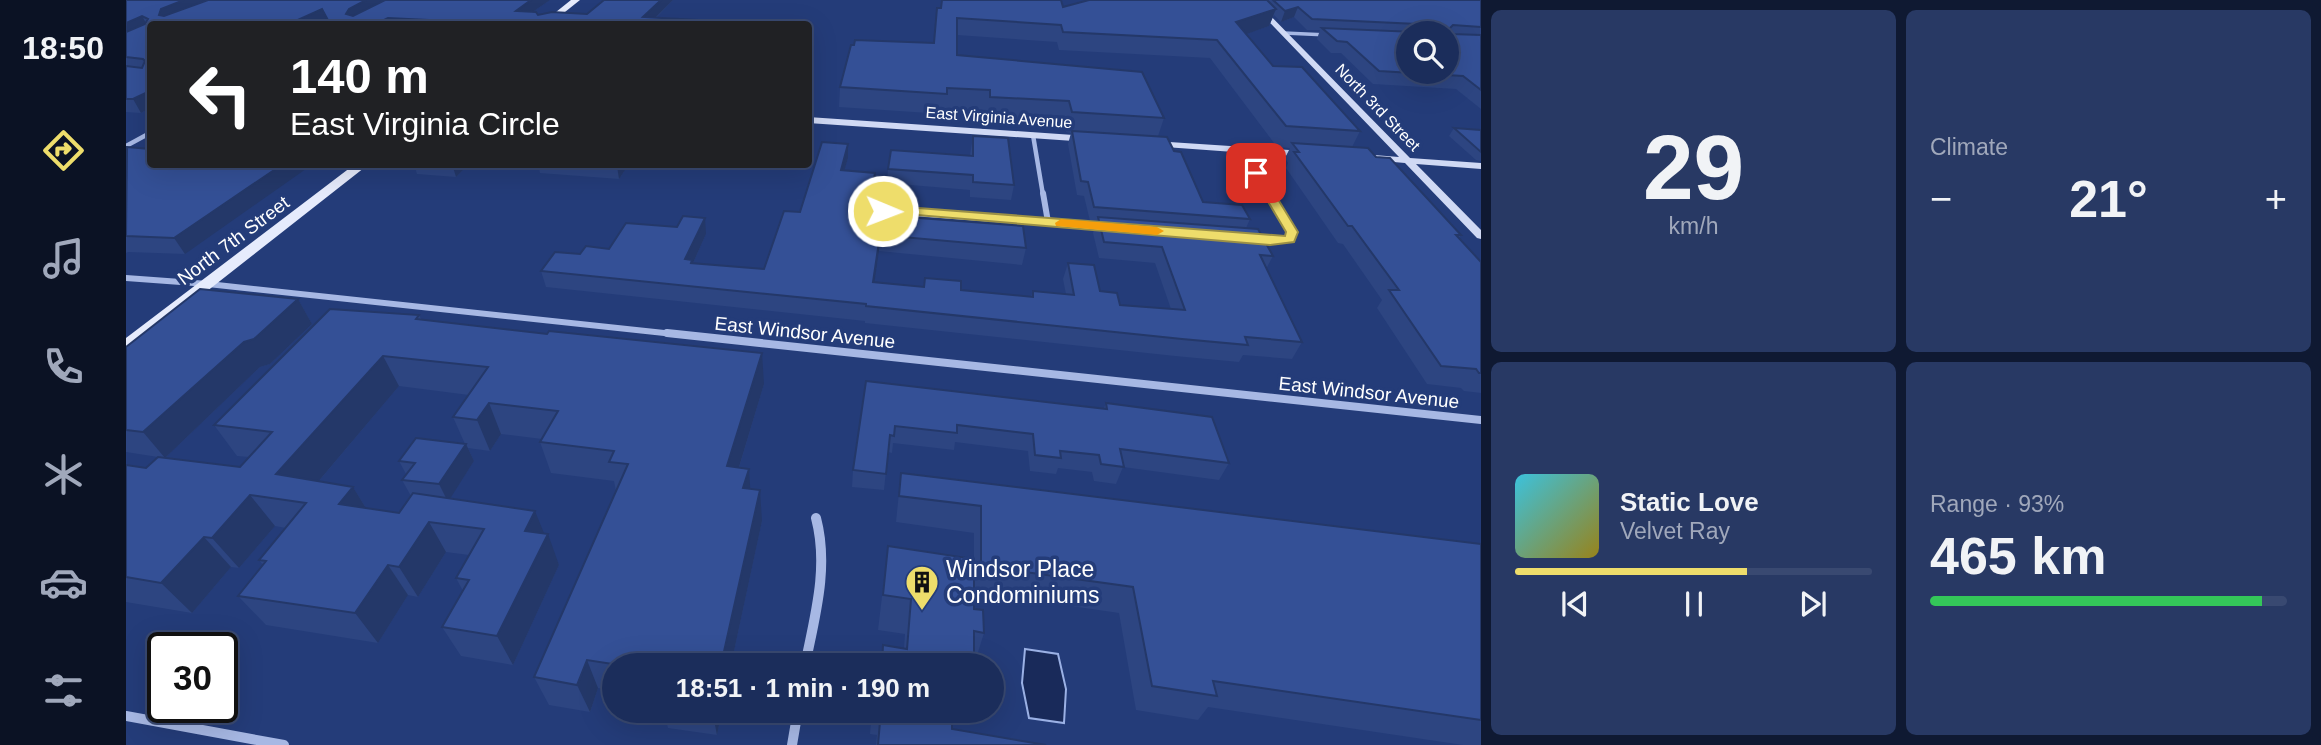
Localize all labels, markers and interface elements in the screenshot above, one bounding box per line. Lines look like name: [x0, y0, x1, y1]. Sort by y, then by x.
map controls: [1396, 21, 1459, 84]
button: search: [1396, 21, 1459, 84]
text: 18:50: [22, 30, 104, 66]
icon: left: [175, 49, 266, 140]
text: 140 m: [290, 49, 429, 103]
street label: North 3rd Street: [1332, 61, 1424, 155]
street label: East Virginia Avenue: [925, 104, 1073, 131]
text: East Virginia Circle: [290, 106, 560, 142]
text: 29: [1643, 117, 1744, 218]
icon: directions: [39, 126, 88, 175]
text: Climate: [1930, 134, 2008, 160]
pin: [1226, 143, 1286, 203]
icon: arrive: [1237, 154, 1275, 192]
text: 21°: [2069, 170, 2148, 228]
position arrow: [846, 174, 920, 248]
text: −: [1930, 178, 1952, 220]
text: +: [2265, 178, 2287, 220]
street label: North 7th Street: [173, 191, 294, 289]
text: km/h: [1669, 213, 1718, 239]
icon: music: [39, 234, 88, 283]
street label: East Windsor Avenue: [714, 313, 896, 352]
icon: phone: [39, 342, 88, 391]
street label: East Windsor Avenue: [1278, 373, 1460, 412]
icon: climate: [39, 450, 88, 499]
text: Static Love: [1620, 487, 1759, 517]
text: Range · 93%: [1930, 491, 2064, 517]
text: Velvet Ray: [1620, 518, 1730, 544]
text: 465 km: [1930, 527, 2106, 585]
place label: Windsor Place Condominiums: [946, 556, 1099, 608]
icon: car: [39, 558, 88, 607]
building icon: Windsor Place Condominiums: [903, 563, 941, 612]
icon: previous: [1556, 585, 1594, 623]
icon: pause: [1675, 585, 1713, 623]
icon: next: [1794, 585, 1832, 623]
speed limit sign: 30: [147, 632, 238, 723]
icon: filters: [39, 666, 88, 715]
text: 18:51 · 1 min · 190 m: [676, 673, 930, 703]

